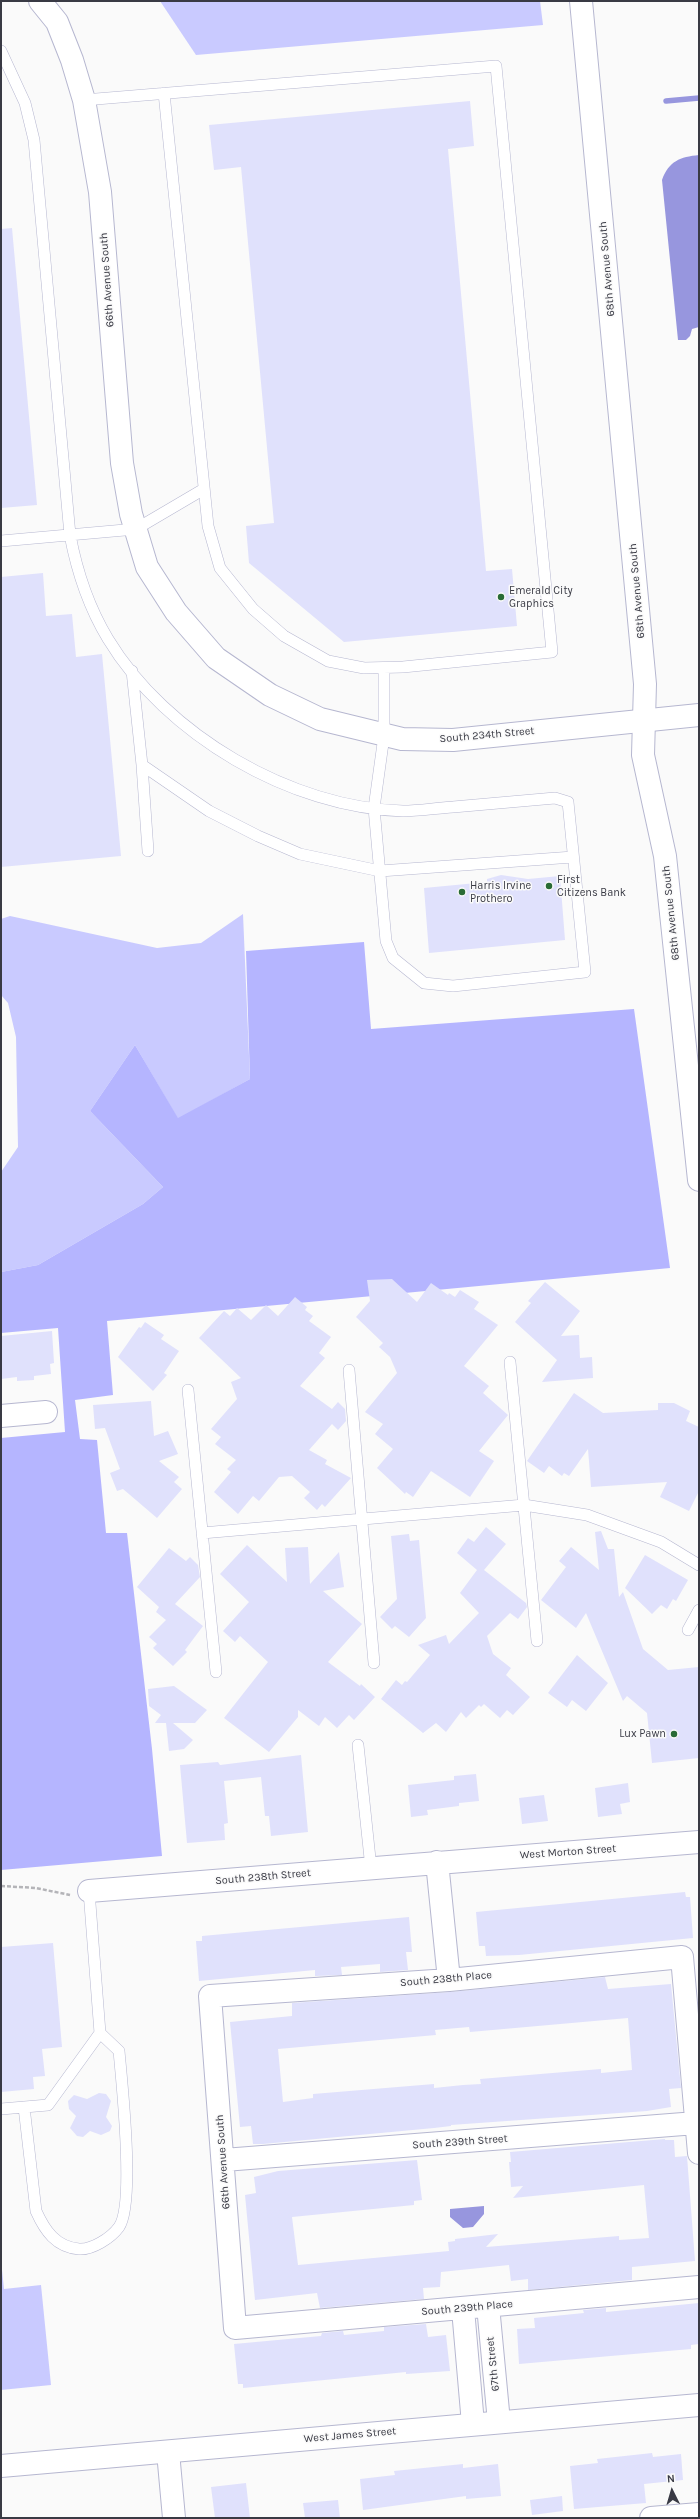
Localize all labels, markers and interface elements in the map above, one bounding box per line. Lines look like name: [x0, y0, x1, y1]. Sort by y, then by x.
street label: 68th Avenue South: [596, 221, 618, 317]
street label: 66th Avenue South: [97, 232, 117, 328]
street label: 68th Avenue South: [626, 543, 648, 639]
place label: Emerald City Graphics: [509, 584, 573, 610]
marker: Emerald City Graphics: [496, 592, 506, 602]
street label: South 234th Street: [439, 724, 535, 746]
street label: 68th Avenue South: [659, 865, 683, 961]
place label: First Citizens Bank: [557, 873, 626, 899]
place label: Harris Irvine Prothero: [470, 879, 531, 905]
marker: First Citizens Bank: [544, 881, 554, 891]
marker: Harris Irvine Prothero: [457, 887, 467, 897]
place label: Lux Pawn: [619, 1727, 666, 1741]
marker: Lux Pawn: [669, 1729, 679, 1739]
street label: West Morton Street: [519, 1842, 617, 1862]
street label: South 238th Street: [215, 1866, 311, 1888]
street label: South 238th Place: [399, 1968, 493, 1990]
street label: 66th Avenue South: [213, 2114, 233, 2210]
street label: South 239th Street: [412, 2132, 508, 2152]
street label: South 239th Place: [421, 2297, 513, 2319]
street label: 67th Street: [484, 2336, 502, 2392]
street label: West James Street: [303, 2424, 397, 2446]
north arrow: [652, 2471, 692, 2511]
text: N: [666, 2472, 675, 2485]

